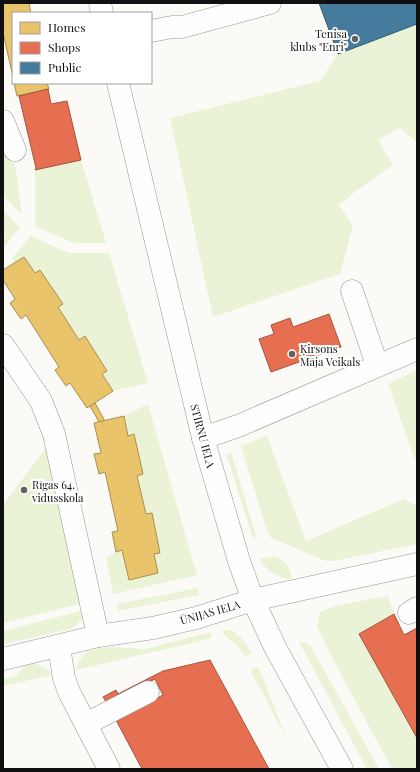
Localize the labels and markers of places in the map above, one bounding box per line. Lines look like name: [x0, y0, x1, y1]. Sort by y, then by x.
place label: Tenisa klubs "Enri": [290, 26, 348, 54]
marker: Tenisa klubs "Enri": [350, 34, 360, 44]
place label: Ķirsons Māja Veikals: [300, 341, 360, 369]
marker: Ķirsons Māja Veikals: [287, 349, 297, 359]
place label: Rīgas 64. vidusskola: [31, 477, 84, 505]
marker: Rīgas 64. vidusskola: [19, 485, 29, 495]

